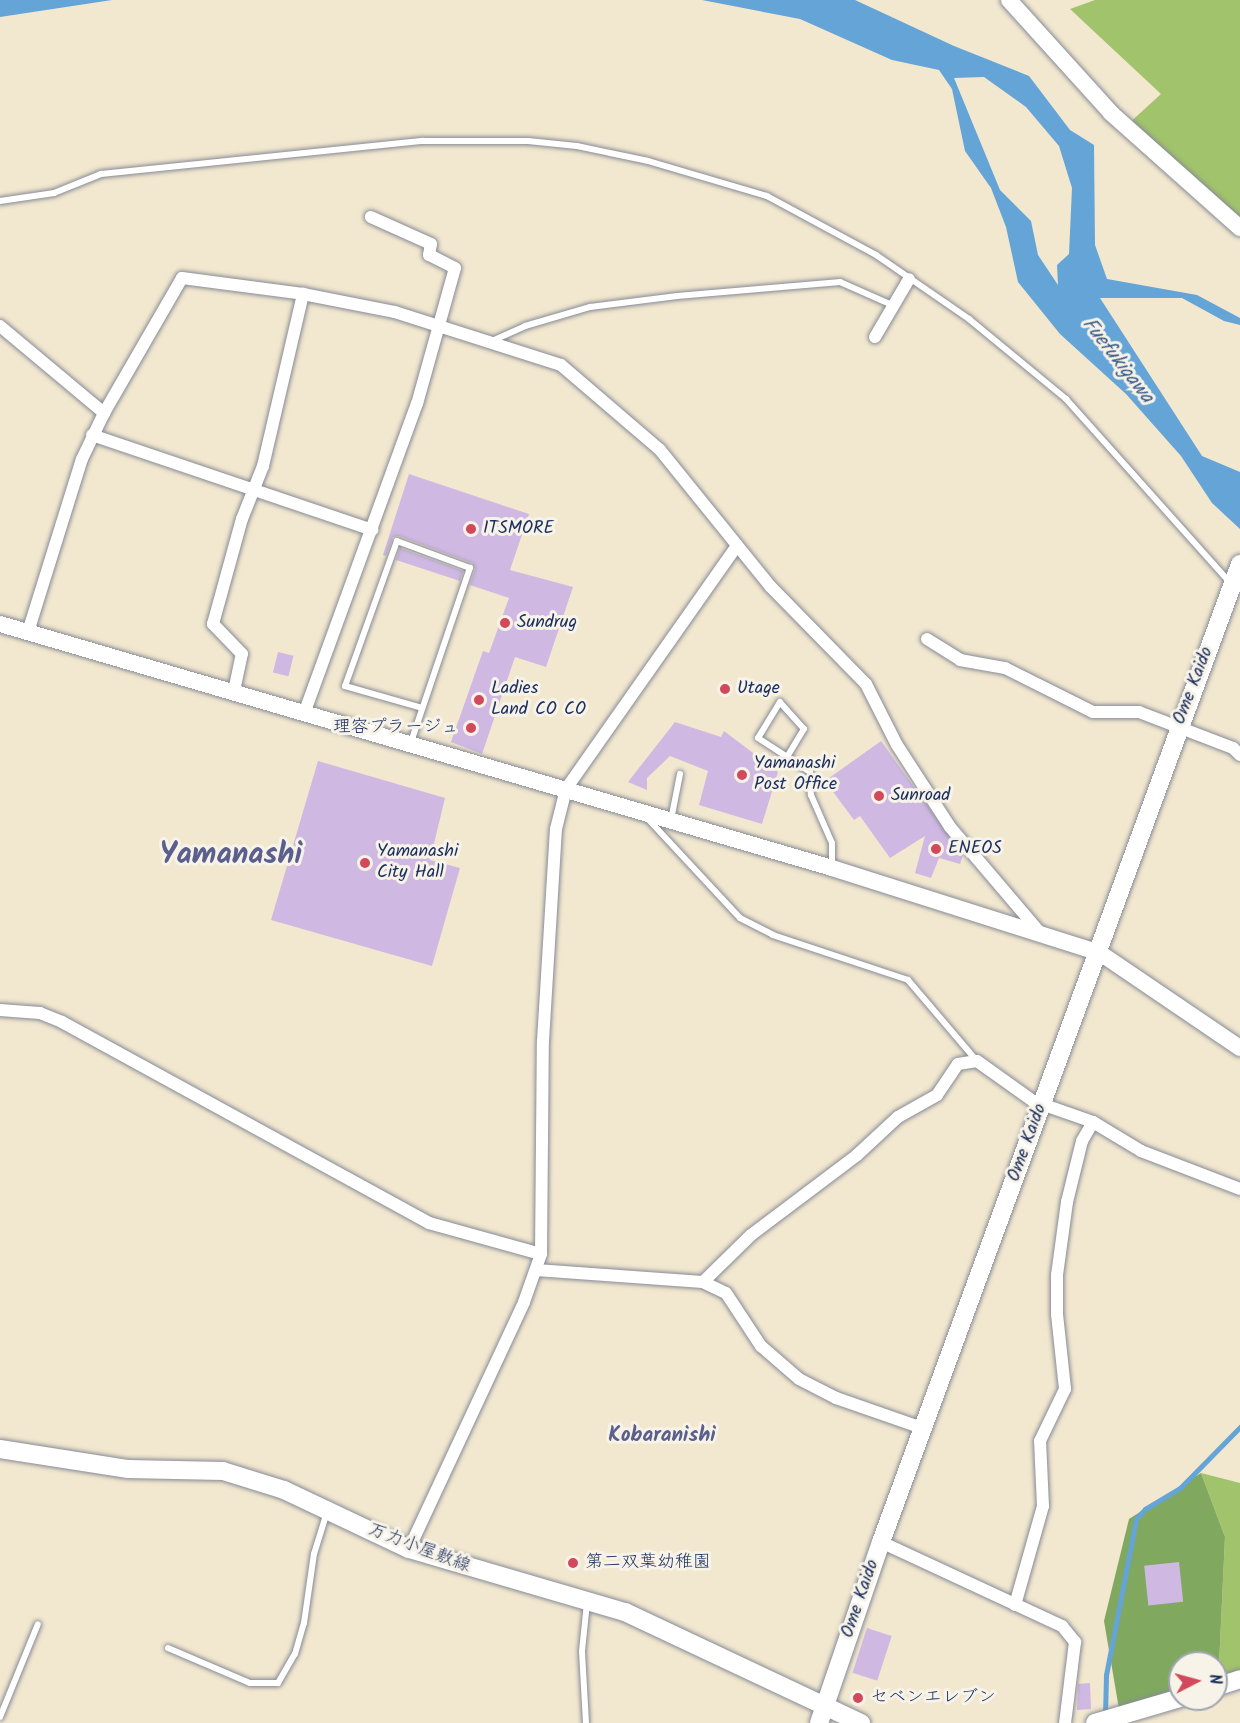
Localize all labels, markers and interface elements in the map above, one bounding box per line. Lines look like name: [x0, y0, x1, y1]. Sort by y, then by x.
water label: Fuefukigawa: [1076, 313, 1158, 409]
place label: ITSMORE: [483, 518, 554, 540]
marker: ITSMORE: [464, 522, 478, 536]
place label: Sundrug: [517, 612, 577, 634]
marker: Sundrug: [498, 616, 512, 630]
street label: Ome Kaido: [1169, 644, 1219, 728]
place label: Utage: [737, 678, 780, 700]
place label: Ladies Land CO CO: [491, 679, 586, 722]
marker: Utage: [718, 682, 732, 696]
marker: Ladies Land CO CO: [472, 693, 486, 707]
place label: 理容プラージュ: [333, 717, 459, 739]
marker: 理容プラージュ: [464, 721, 478, 735]
place label: Yamanashi Post Office: [754, 754, 837, 796]
marker: Yamanashi Post Office: [735, 768, 749, 782]
place label: Sunroad: [891, 785, 950, 807]
marker: Sunroad: [872, 789, 886, 803]
district label: Yamanashi: [160, 837, 302, 873]
place label: ENEOS: [948, 838, 1002, 860]
place label: Yamanashi City Hall: [377, 842, 458, 884]
marker: ENEOS: [929, 842, 943, 856]
marker: Yamanashi City Hall: [358, 856, 372, 870]
street label: Ome Kaido: [1004, 1101, 1052, 1185]
district label: Kobaranishi: [608, 1423, 716, 1449]
street label: 万力小屋敷線: [365, 1520, 473, 1578]
place label: 第二双葉幼稚園: [585, 1552, 711, 1574]
marker: 第二双葉幼稚園: [566, 1556, 580, 1570]
street label: Ome Kaido: [838, 1557, 884, 1641]
north arrow: [1168, 1651, 1228, 1711]
text: N: [1201, 1673, 1227, 1686]
place label: セベンエレブン: [870, 1687, 996, 1709]
marker: セベンエレブン: [851, 1691, 865, 1705]

